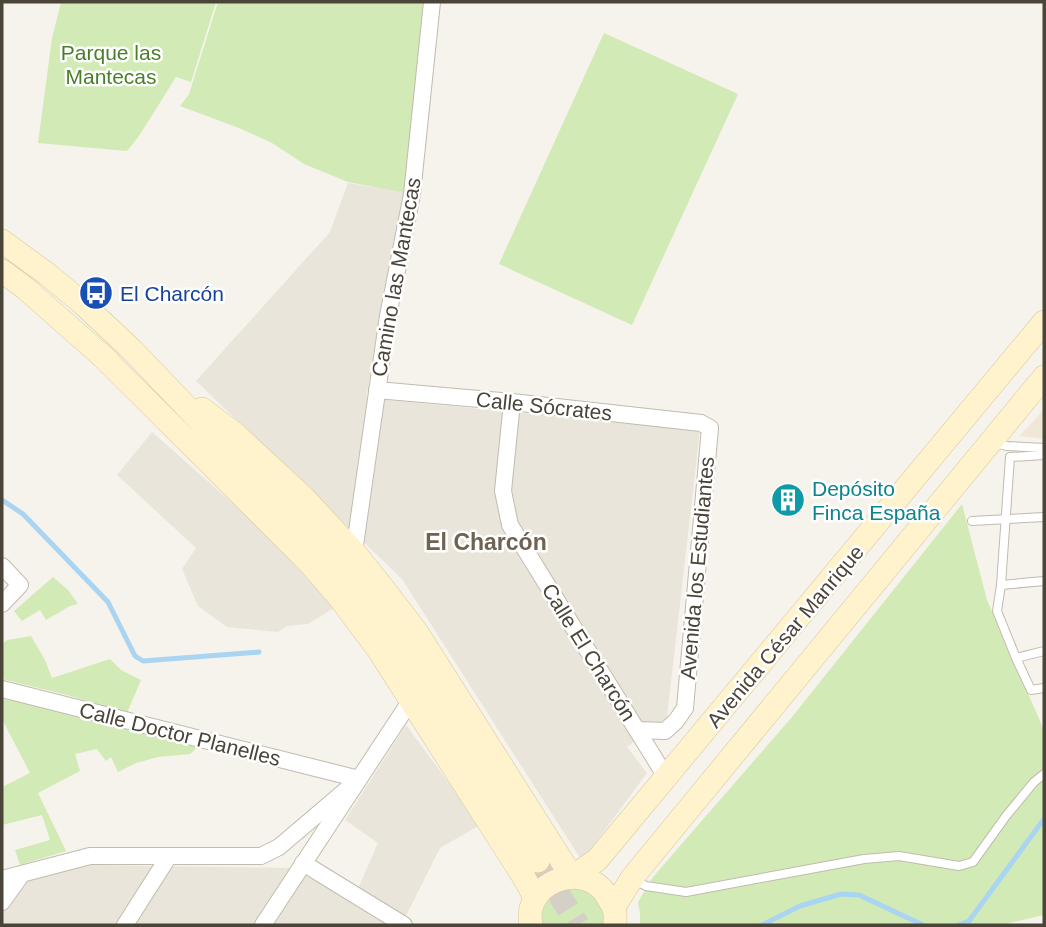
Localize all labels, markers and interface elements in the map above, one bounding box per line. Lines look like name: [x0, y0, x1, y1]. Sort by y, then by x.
park label: Parque las Mantecas: [61, 41, 161, 88]
street label: Camino las Mantecas: [367, 176, 425, 378]
bus stop icon: El Charcón: [77, 274, 115, 312]
place label: El Charcón: [120, 282, 224, 305]
street label: Calle Sócrates: [475, 387, 613, 425]
street label: Avenida los Estudiantes: [676, 456, 718, 680]
place label: Depósito Finca España: [812, 477, 941, 524]
building icon: Depósito Finca España: [769, 481, 807, 519]
district label: El Charcón: [425, 529, 547, 555]
street label: Avenida César Manrique: [702, 540, 868, 732]
street label: Calle El Charcón: [537, 579, 641, 725]
street label: Calle Doctor Planelles: [77, 698, 283, 770]

